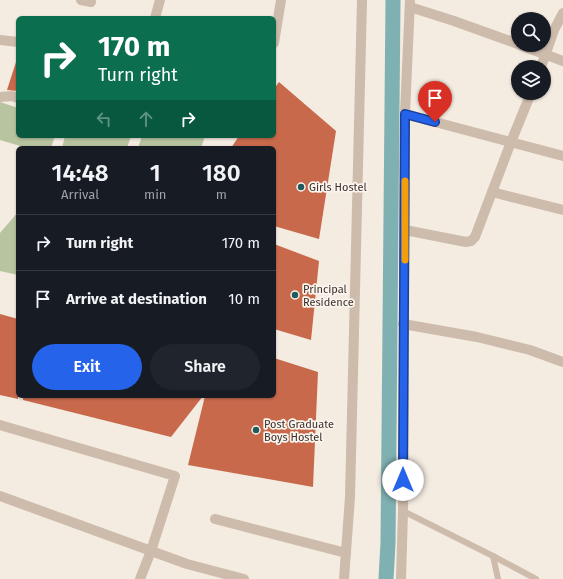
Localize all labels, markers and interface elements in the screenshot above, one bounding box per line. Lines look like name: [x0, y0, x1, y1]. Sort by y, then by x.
map controls: [511, 12, 551, 100]
button: search: [511, 12, 551, 52]
text: 170 m: [98, 30, 170, 63]
icon: right: [32, 32, 84, 84]
button: layers: [511, 60, 551, 100]
text: Turn right: [98, 64, 178, 86]
pin: [418, 81, 452, 122]
icon: arrive: [424, 87, 446, 109]
icon: left: [93, 108, 115, 130]
icon: ahead: [135, 108, 157, 130]
icon: right: [177, 108, 199, 130]
text: 14:48: [51, 159, 109, 187]
text: 1: [150, 159, 161, 187]
text: 180: [202, 159, 241, 187]
place label: Girls Hostel: [309, 181, 367, 194]
marker: Girls Hostel: [296, 182, 306, 192]
text: Arrival: [61, 187, 99, 202]
text: min: [144, 187, 166, 202]
text: m: [216, 187, 227, 202]
icon: right: [32, 232, 54, 254]
text: Turn right: [66, 234, 133, 252]
text: 170 m: [222, 234, 260, 252]
place label: Principal Residence: [303, 283, 354, 309]
icon: arrive: [32, 288, 54, 310]
text: Arrive at destination: [66, 290, 207, 308]
text: 10 m: [228, 290, 260, 308]
marker: Principal Residence: [290, 290, 300, 300]
button: Exit: [32, 344, 142, 390]
button: Share: [150, 344, 260, 390]
place label: Post Graduate Boys Hostel: [264, 418, 334, 444]
marker: Post Graduate Boys Hostel: [251, 425, 261, 435]
position arrow: [382, 459, 424, 501]

